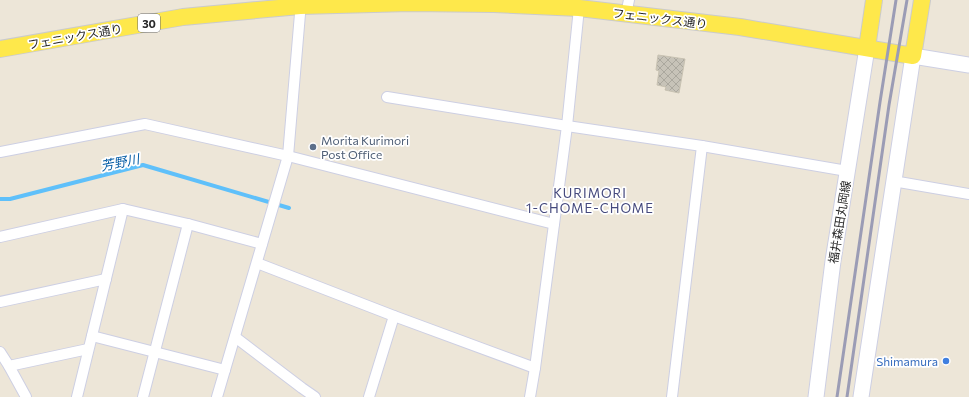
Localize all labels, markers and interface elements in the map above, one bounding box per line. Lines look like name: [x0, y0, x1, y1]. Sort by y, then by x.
street label: フェニックス通り: [612, 5, 708, 31]
road number: 30: [138, 14, 160, 32]
street label: フェニックス通り: [27, 21, 123, 51]
place label: Morita Kurimori Post Office: [321, 133, 409, 161]
marker: Morita Kurimori Post Office: [308, 142, 318, 152]
water label: 芳野川: [99, 150, 143, 174]
street label: 福井森田丸岡線: [826, 179, 852, 265]
district label: KURIMORI 1-CHOME-CHOME: [526, 185, 654, 216]
place label: Shimamura: [876, 354, 938, 368]
marker: Shimamura: [941, 356, 951, 366]

